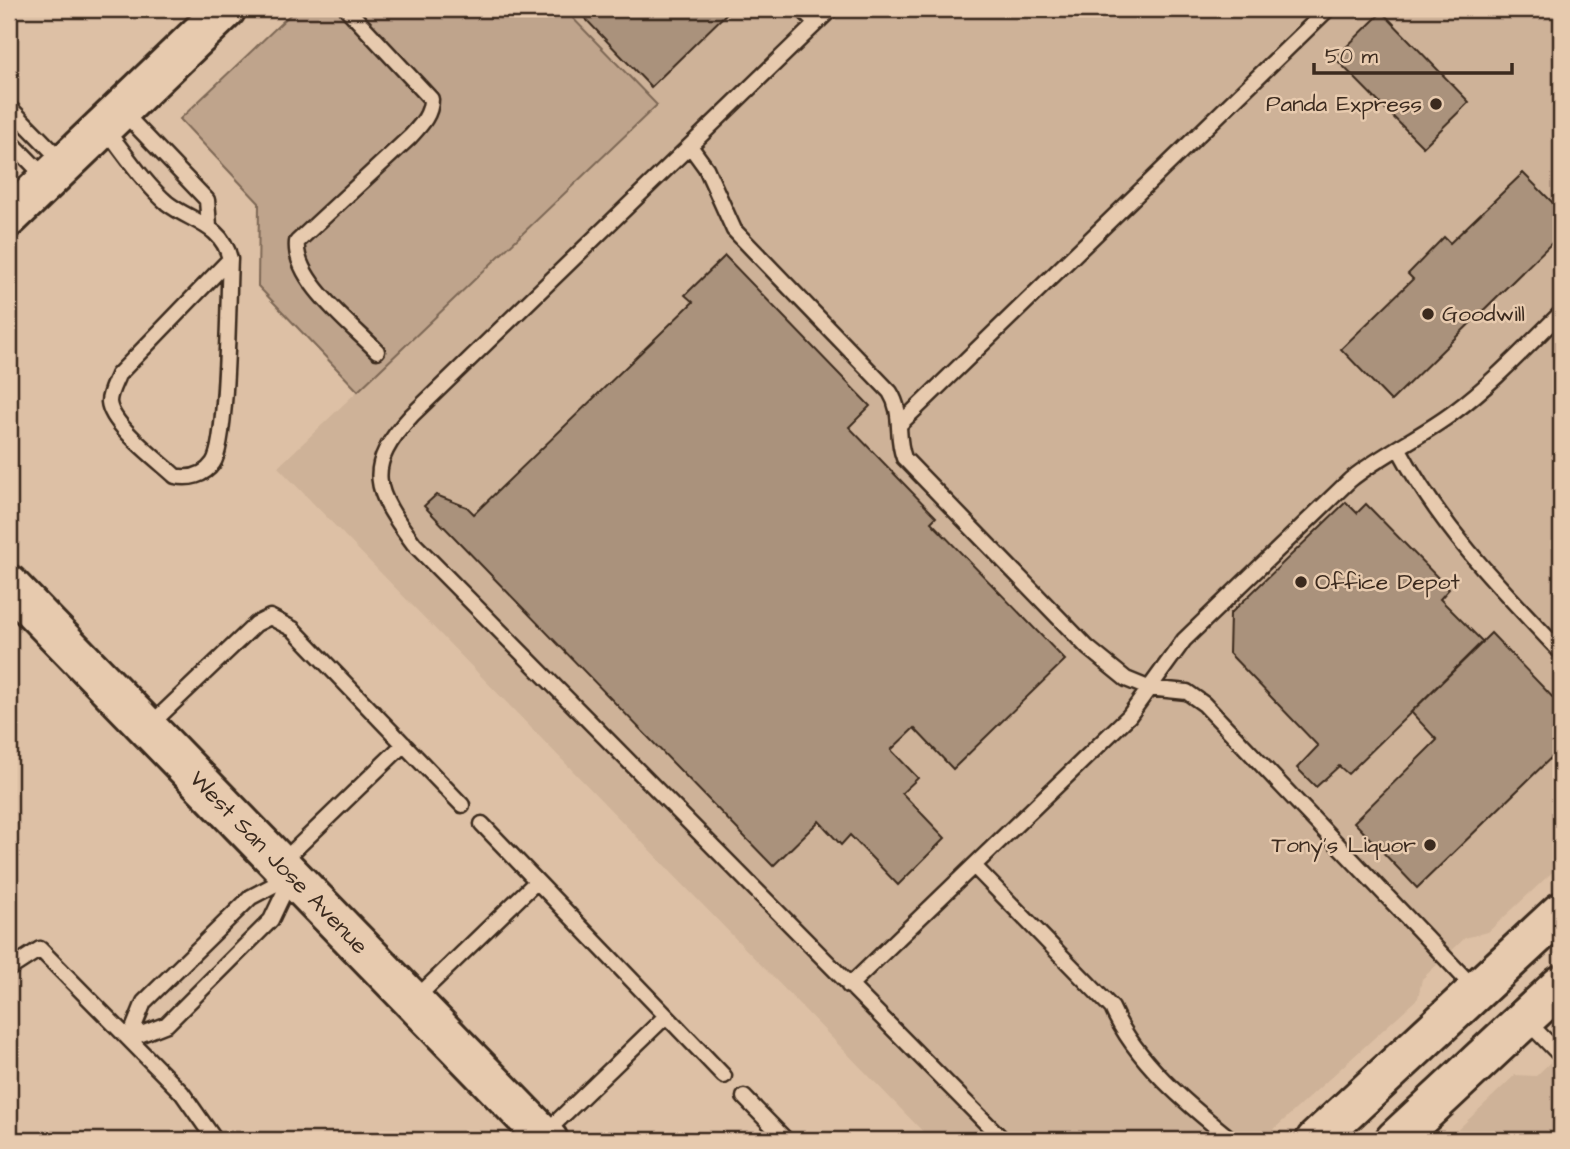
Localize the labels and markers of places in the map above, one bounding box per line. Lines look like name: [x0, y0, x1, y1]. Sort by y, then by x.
place label: Panda Express: [1266, 88, 1422, 120]
marker: Panda Express: [1428, 96, 1444, 112]
place label: Goodwill: [1442, 298, 1525, 330]
marker: Goodwill: [1420, 306, 1436, 322]
place label: Office Depot: [1315, 566, 1461, 598]
marker: Office Depot: [1293, 574, 1309, 590]
place label: Tony's Liquor: [1272, 829, 1416, 862]
marker: Tony's Liquor: [1422, 837, 1438, 853]

